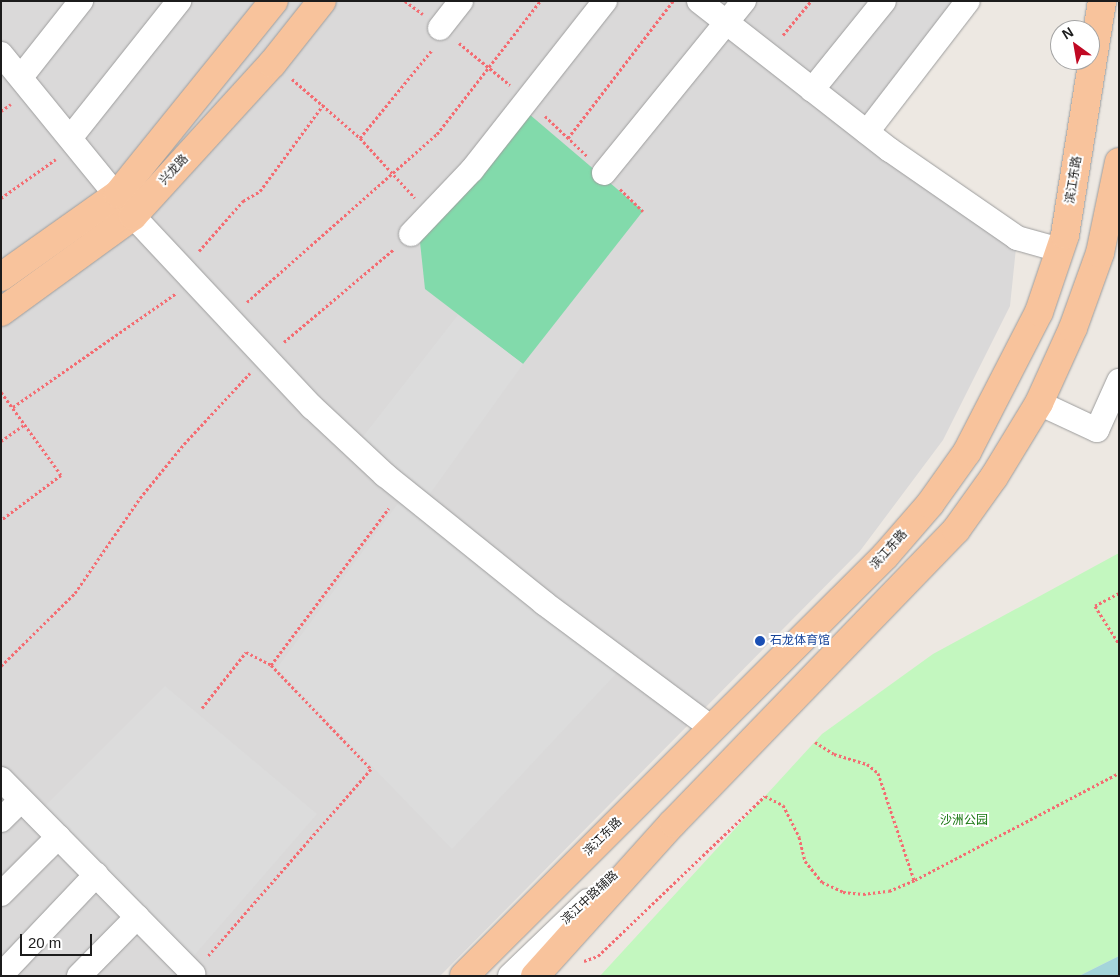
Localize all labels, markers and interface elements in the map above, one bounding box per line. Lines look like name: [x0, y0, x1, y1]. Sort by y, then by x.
north arrow: [1050, 20, 1100, 70]
text: N: [1059, 24, 1076, 43]
street label: 兴龙路: [156, 152, 192, 188]
street label: 滨江东路: [1063, 155, 1085, 205]
street label: 滨江东路: [868, 527, 910, 573]
place label: 石龙体育馆: [770, 634, 830, 648]
marker: 石龙体育馆: [754, 635, 766, 647]
park label: 沙洲公园: [940, 814, 988, 828]
street label: 滨江东路: [581, 815, 625, 859]
street label: 滨江中路辅路: [559, 868, 621, 928]
scale bar: [22, 924, 95, 956]
text: 20 m: [28, 934, 61, 951]

